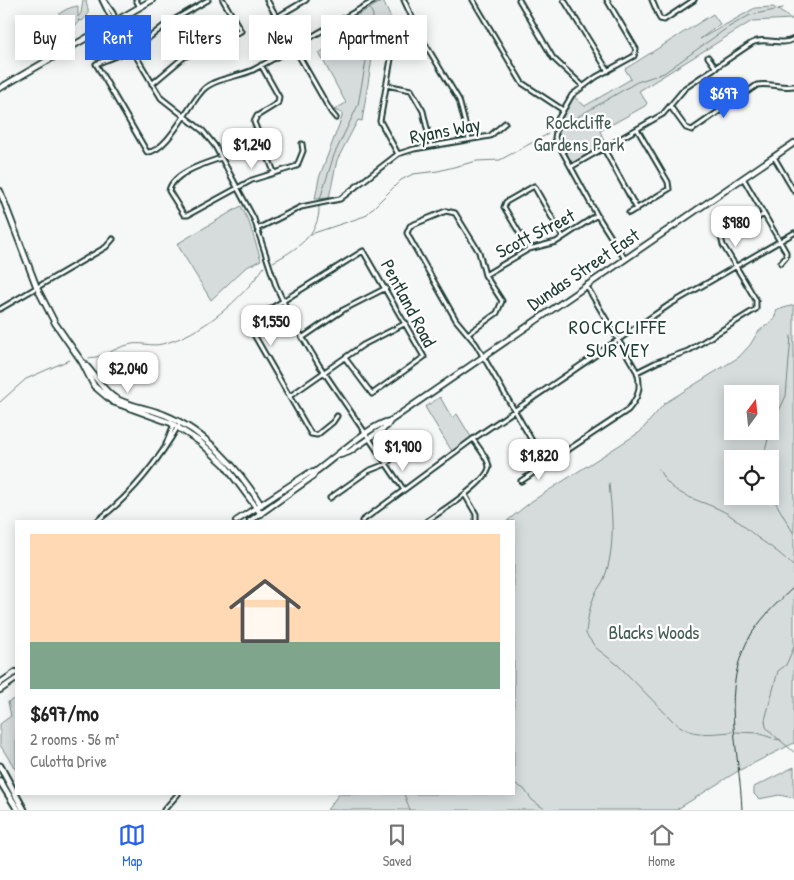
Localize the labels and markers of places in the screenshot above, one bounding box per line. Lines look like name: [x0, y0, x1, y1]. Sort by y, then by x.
pin: $697: [694, 76, 754, 119]
pin: $1,240: [211, 128, 293, 170]
pin: $980: [706, 206, 766, 248]
pin: $1,550: [230, 304, 312, 347]
pin: $2,040: [87, 352, 169, 394]
pin: $1,900: [362, 430, 444, 472]
pin: $1,820: [498, 438, 580, 481]

